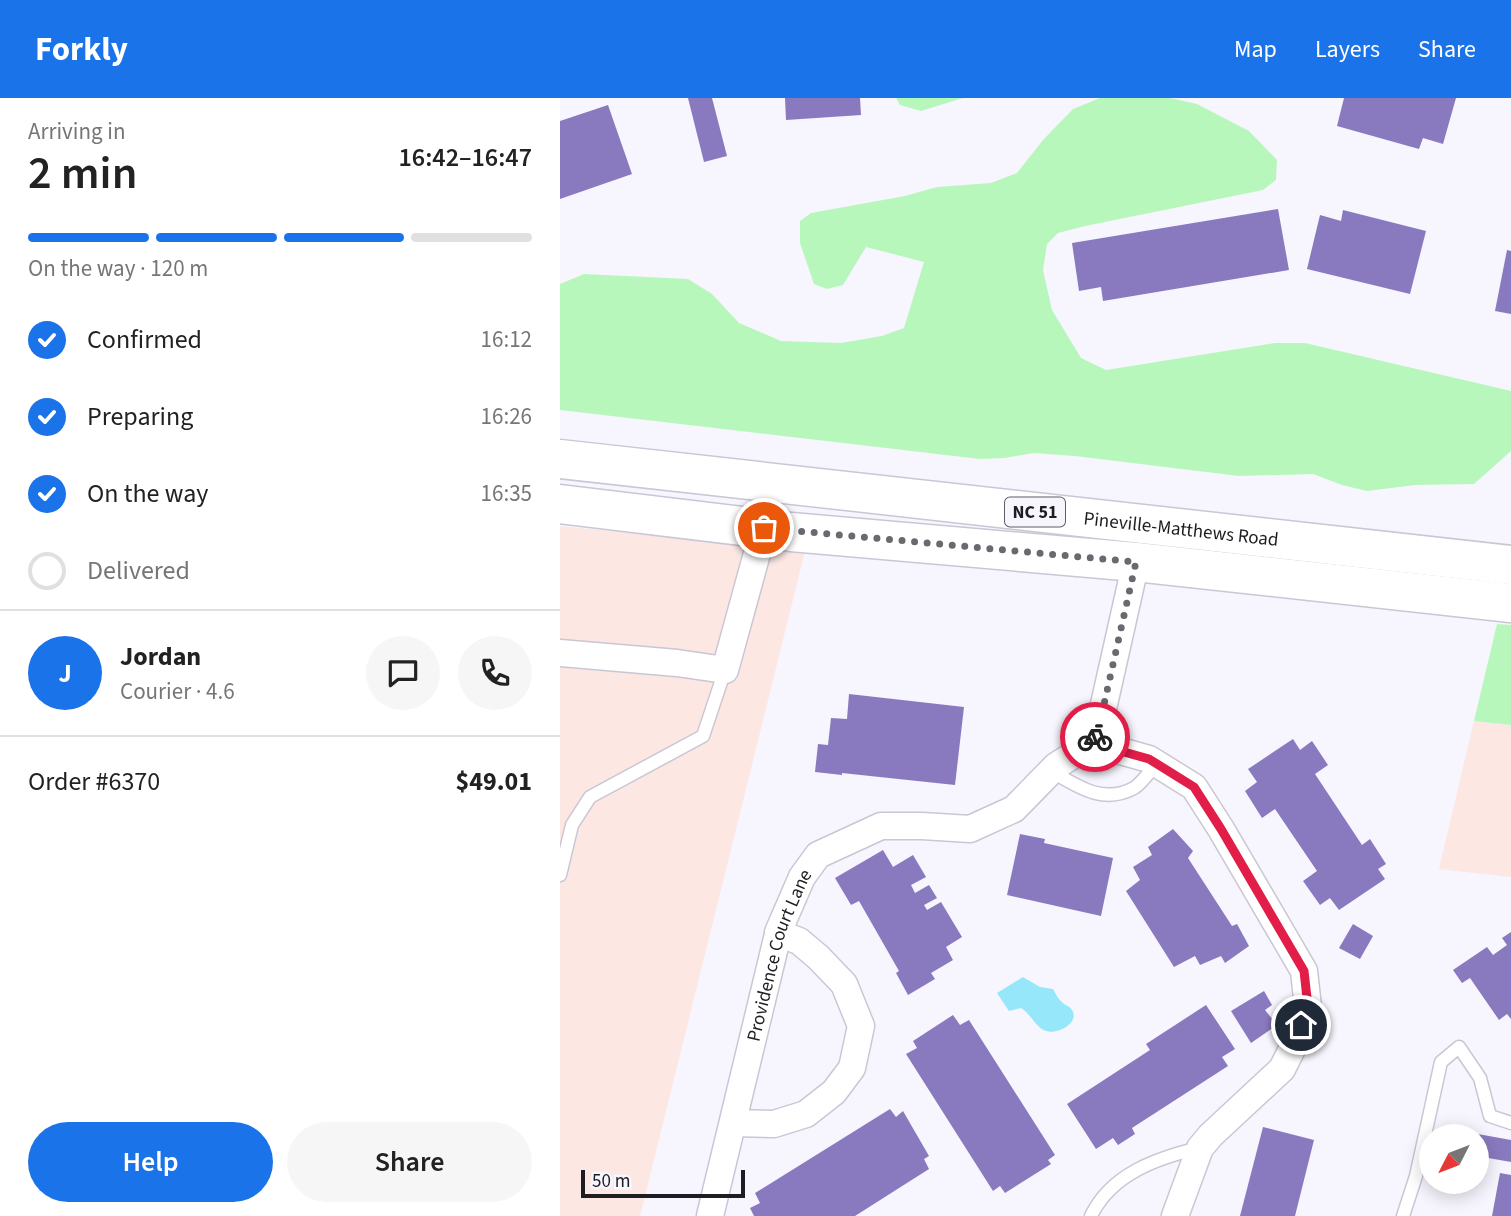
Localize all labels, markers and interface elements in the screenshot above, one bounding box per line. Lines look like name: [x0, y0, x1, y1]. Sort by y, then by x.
text: Forkly: [35, 26, 128, 73]
text: Map: [1234, 32, 1277, 67]
text: Layers: [1315, 32, 1380, 67]
text: Share: [1418, 32, 1476, 67]
text: Arriving in: [28, 115, 126, 148]
text: 16:42–16:47: [399, 139, 532, 176]
text: 2 min: [28, 141, 137, 206]
text: On the way · 120 m: [28, 252, 208, 285]
icon: check: [28, 321, 66, 359]
text: Confirmed: [87, 321, 202, 358]
text: 16:12: [481, 323, 532, 356]
icon: check: [28, 398, 66, 436]
text: Preparing: [87, 398, 193, 435]
text: 16:26: [481, 400, 532, 433]
icon: check: [28, 475, 66, 513]
text: On the way: [87, 475, 208, 512]
text: 16:35: [481, 477, 532, 510]
pin: [734, 498, 794, 558]
road number: NC 51: [1005, 498, 1065, 526]
street label: Pineville-Matthews Road: [1082, 505, 1280, 554]
icon: bag: [745, 509, 783, 547]
text: Delivered: [87, 552, 190, 589]
button: chat: [366, 636, 440, 710]
button: phone: [458, 636, 532, 710]
text: Jordan: [120, 638, 201, 675]
text: J: [58, 655, 72, 692]
text: Courier · 4.6: [120, 675, 235, 708]
courier: [1060, 702, 1130, 772]
icon: bike: [1076, 718, 1114, 756]
text: Order #6370: [28, 763, 160, 800]
text: $49.01: [456, 763, 532, 800]
street label: Providence Court Lane: [741, 864, 819, 1044]
pin: [1271, 995, 1331, 1055]
icon: home: [1282, 1006, 1320, 1044]
button: Help: [28, 1122, 273, 1202]
button: Share: [287, 1122, 532, 1202]
north arrow: [1419, 1124, 1489, 1194]
map controls: [1419, 1124, 1489, 1194]
scale bar: [581, 1167, 746, 1199]
text: 50 m: [592, 1168, 630, 1195]

